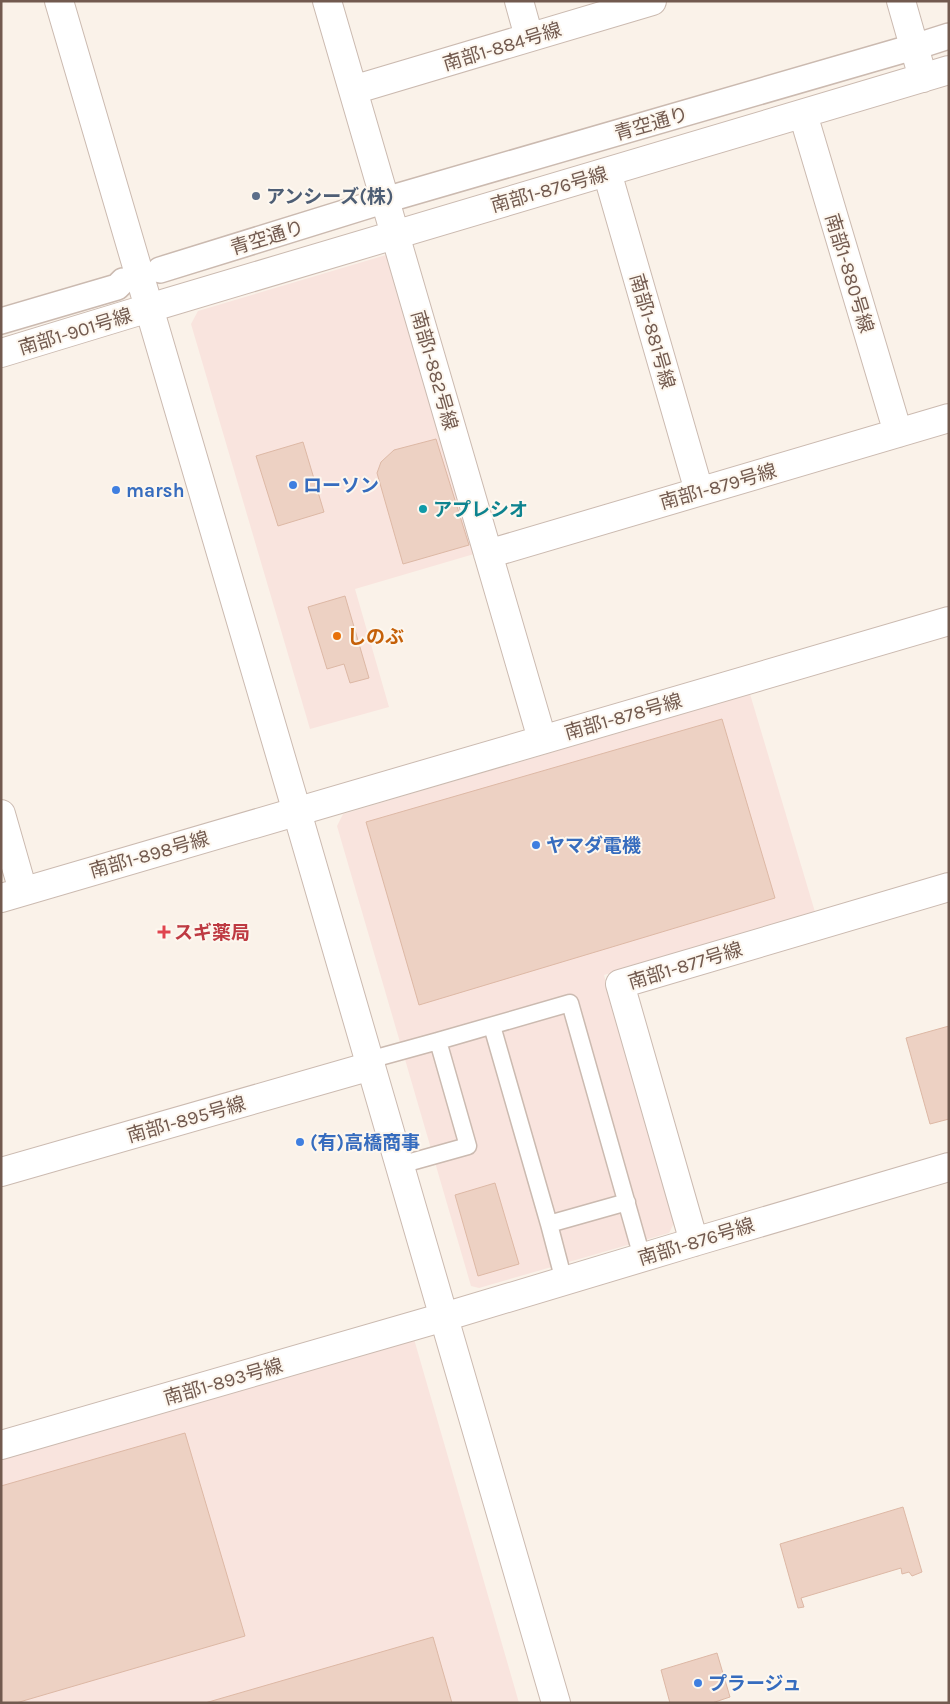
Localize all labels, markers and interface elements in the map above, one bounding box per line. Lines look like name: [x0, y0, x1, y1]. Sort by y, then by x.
street label: 南部1-884号線: [440, 18, 564, 75]
street label: 青空通り: [612, 103, 691, 145]
street label: 南部1-876号線: [488, 163, 610, 217]
place label: アンシーズ(株): [266, 186, 393, 208]
marker: アンシーズ(株): [250, 190, 262, 202]
street label: 南部1-880号線: [820, 211, 878, 336]
street label: 青空通り: [228, 216, 307, 260]
street label: 南部1-881号線: [625, 271, 679, 391]
street label: 南部1-901号線: [16, 304, 135, 360]
street label: 南部1-882号線: [406, 308, 462, 433]
street label: 南部1-879号線: [657, 460, 779, 514]
place label: ローソン: [303, 475, 379, 497]
marker: ローソン: [287, 479, 299, 491]
place label: marsh: [126, 480, 184, 502]
marker: marsh: [110, 484, 122, 496]
place label: アプレシオ: [433, 499, 528, 521]
marker: アプレシオ: [417, 503, 429, 515]
place label: しのぶ: [347, 626, 404, 648]
marker: しのぶ: [331, 630, 343, 642]
street label: 南部1-878号線: [562, 690, 685, 744]
street label: 南部1-898号線: [87, 827, 212, 883]
place label: ヤマダ電機: [546, 835, 641, 857]
marker: ヤマダ電機: [530, 839, 542, 851]
place label: スギ薬局: [174, 922, 250, 944]
marker: スギ薬局: [158, 926, 170, 938]
street label: 南部1-877号線: [625, 938, 745, 994]
street label: 南部1-895号線: [124, 1093, 248, 1147]
place label: (有)高橋商事: [310, 1132, 420, 1154]
marker: (有)高橋商事: [294, 1136, 306, 1148]
street label: 南部1-876号線: [636, 1214, 757, 1270]
street label: 南部1-893号線: [161, 1354, 285, 1409]
place label: プラージュ: [708, 1673, 801, 1695]
marker: プラージュ: [692, 1677, 704, 1689]

